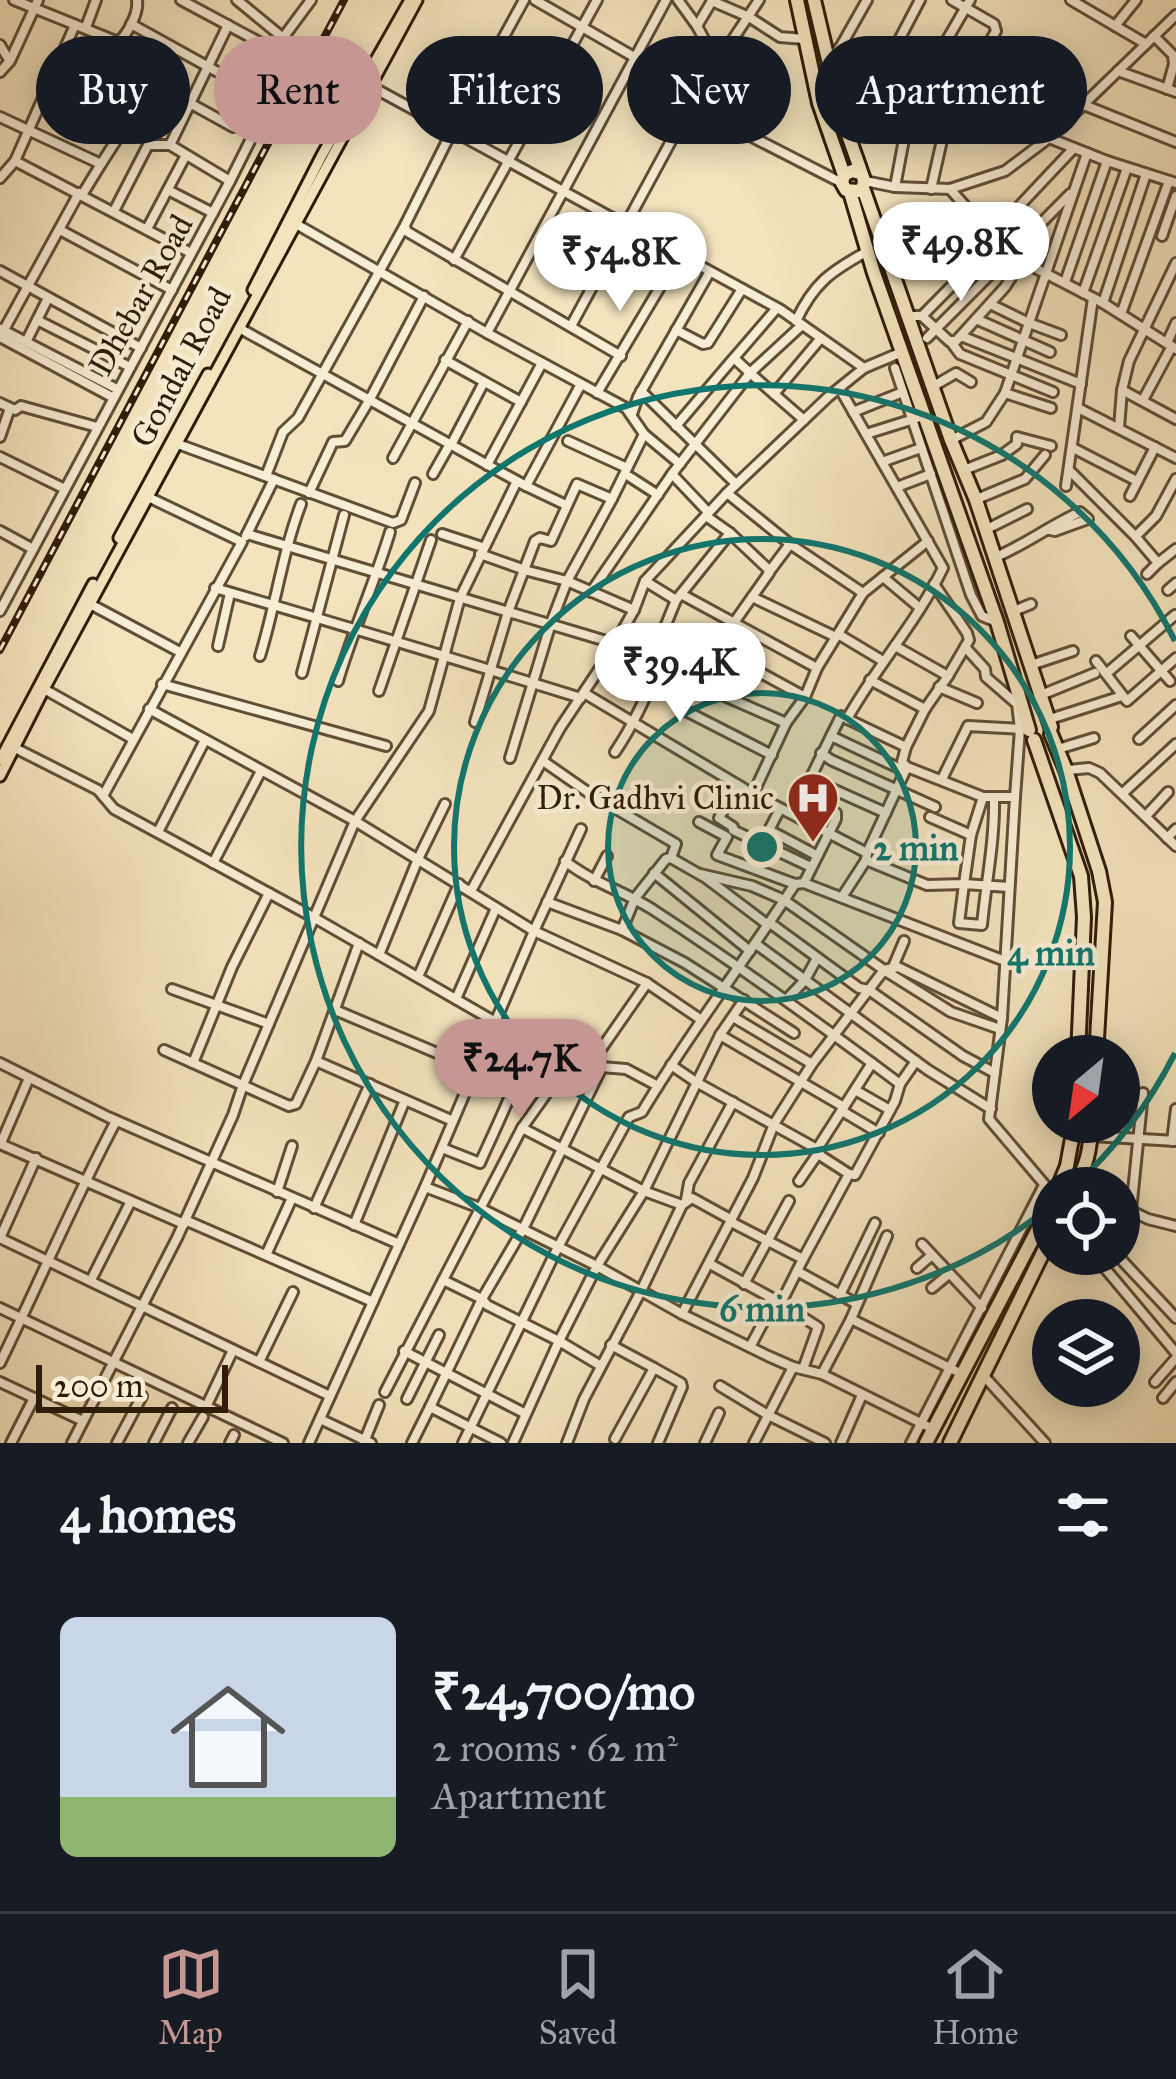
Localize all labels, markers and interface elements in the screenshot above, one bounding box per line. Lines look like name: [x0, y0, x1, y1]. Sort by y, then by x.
chip: Buy: [36, 36, 190, 144]
chip: Rent: [214, 36, 382, 144]
chip: Filters: [406, 36, 603, 144]
chip: New: [627, 36, 791, 144]
chip: Apartment: [815, 36, 1087, 144]
pin: ₹49.8K: [863, 202, 1059, 304]
street label: Dhebar Road: [80, 207, 202, 382]
pin: ₹54.8K: [522, 212, 718, 314]
text: ₹49.8K: [900, 217, 1022, 265]
text: ₹54.8K: [561, 227, 679, 275]
street label: Gondal Road: [122, 280, 240, 454]
pin: ₹39.4K: [582, 623, 778, 725]
text: ₹39.4K: [622, 638, 738, 686]
hospital icon: Dr. Gadhvi Clinic: [785, 770, 841, 844]
place label: Dr. Gadhvi Clinic: [537, 778, 774, 818]
centre of rings: [741, 826, 783, 868]
text: 2 min: [873, 826, 959, 870]
text: 4 min: [1007, 931, 1095, 975]
pin: ₹24.7K: [423, 1019, 619, 1121]
text: ₹24.7K: [462, 1034, 580, 1082]
north arrow: [1032, 1035, 1140, 1143]
map controls: [1032, 1035, 1140, 1407]
button: locate: [1032, 1167, 1140, 1275]
text: 6 min: [719, 1287, 805, 1331]
button: layers: [1032, 1299, 1140, 1407]
scale bar: [36, 1359, 228, 1412]
text: 200 m: [54, 1366, 144, 1406]
icon: filters: [1050, 1482, 1116, 1548]
text: 4 homes: [60, 1484, 236, 1546]
text: ₹24,700/mo: [432, 1661, 695, 1723]
icon: home: [156, 1665, 300, 1809]
text: 2 rooms · 62 m²: [432, 1724, 678, 1772]
text: Apartment: [432, 1772, 606, 1820]
tab: Map: [158, 1941, 224, 2053]
tab: Saved: [539, 1941, 617, 2053]
tab: Home: [932, 1941, 1018, 2053]

